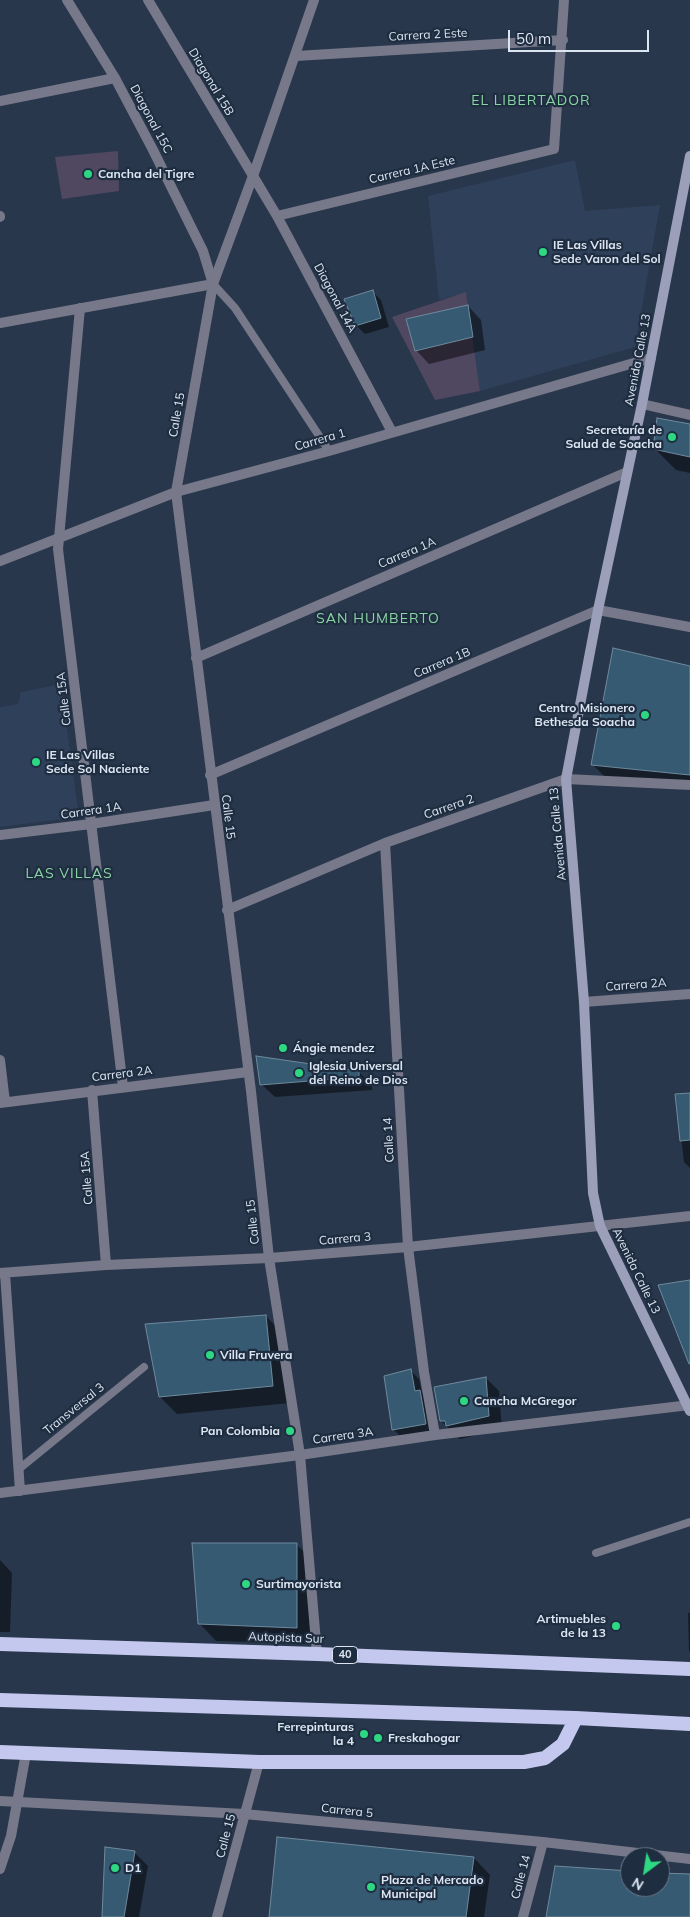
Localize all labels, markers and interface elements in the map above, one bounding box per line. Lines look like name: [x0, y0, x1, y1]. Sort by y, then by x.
scale bar: [510, 20, 651, 52]
street label: Carrera 2 Este: [388, 26, 468, 44]
text: 50 m: [516, 29, 551, 48]
street label: Diagonal 15B: [185, 46, 237, 118]
street label: Diagonal 15C: [127, 82, 175, 156]
district label: EL LIBERTADOR: [470, 93, 592, 109]
street label: Carrera 1A Este: [368, 153, 456, 187]
place label: Cancha del Tigre: [98, 167, 194, 181]
marker: Cancha del Tigre: [82, 168, 94, 180]
place label: IE Las Villas Sede Varon del Sol: [553, 238, 661, 266]
marker: IE Las Villas Sede Varon del Sol: [537, 246, 549, 258]
street label: Diagonal 14A: [311, 261, 359, 335]
street label: Avenida Calle 13: [622, 313, 654, 407]
street label: Calle 15: [166, 392, 188, 438]
place label: Secretaría de Salud de Soacha: [565, 423, 662, 451]
street label: Carrera 1: [293, 426, 347, 454]
marker: Secretaría de Salud de Soacha: [666, 431, 678, 443]
street label: Carrera 1A: [376, 534, 438, 572]
district label: SAN HUMBERTO: [315, 611, 441, 627]
street label: Carrera 1B: [411, 645, 473, 681]
street label: Calle 15A: [54, 671, 74, 727]
place label: Centro Misionero Bethesda Soacha: [535, 701, 635, 729]
marker: Centro Misionero Bethesda Soacha: [639, 709, 651, 721]
place label: IE Las Villas Sede Sol Naciente: [46, 748, 149, 776]
marker: IE Las Villas Sede Sol Naciente: [30, 756, 42, 768]
street label: Avenida Calle 13: [547, 787, 569, 881]
street label: Carrera 2: [422, 792, 476, 822]
street label: Calle 15: [218, 794, 238, 840]
street label: Carrera 1A: [60, 800, 122, 822]
district label: LAS VILLAS: [24, 866, 114, 882]
street label: Carrera 2A: [605, 976, 667, 994]
place label: Ángie mendez: [293, 1041, 375, 1055]
marker: Ángie mendez: [277, 1042, 289, 1054]
place label: Iglesia Universal del Reino de Dios: [309, 1059, 408, 1087]
street label: Carrera 2A: [91, 1063, 153, 1085]
marker: Iglesia Universal del Reino de Dios: [293, 1067, 305, 1079]
street label: Calle 14: [381, 1117, 397, 1163]
street label: Calle 15A: [78, 1151, 96, 1205]
street label: Calle 15: [243, 1199, 263, 1245]
street label: Avenida Calle 13: [609, 1226, 663, 1316]
street label: Carrera 3: [318, 1230, 372, 1248]
place label: Villa Fruvera: [220, 1348, 292, 1362]
marker: Villa Fruvera: [204, 1349, 216, 1361]
street label: Transversal 3: [41, 1380, 107, 1438]
place label: Cancha McGregor: [474, 1394, 577, 1408]
marker: Cancha McGregor: [458, 1395, 470, 1407]
place label: Pan Colombia: [200, 1424, 280, 1438]
marker: Pan Colombia: [284, 1425, 296, 1437]
street label: Carrera 3A: [312, 1425, 374, 1447]
place label: Surtimayorista: [256, 1577, 341, 1591]
marker: Surtimayorista: [240, 1578, 252, 1590]
place label: Artimuebles de la 13: [537, 1612, 606, 1640]
marker: Artimuebles de la 13: [610, 1620, 622, 1632]
street label: Autopista Sur: [248, 1629, 324, 1647]
road number: 40: [332, 1646, 358, 1664]
place label: Ferrepinturas la 4: [277, 1720, 354, 1748]
marker: Ferrepinturas la 4: [358, 1728, 370, 1740]
place label: Freskahogar: [388, 1731, 460, 1745]
marker: Freskahogar: [372, 1732, 384, 1744]
street label: Carrera 5: [320, 1801, 374, 1821]
street label: Calle 15: [213, 1812, 239, 1860]
north arrow: [620, 1847, 670, 1897]
street label: Calle 14: [508, 1853, 534, 1901]
place label: D1: [125, 1861, 141, 1875]
marker: D1: [109, 1862, 121, 1874]
place label: Plaza de Mercado Municipal: [381, 1873, 483, 1901]
text: N: [629, 1874, 647, 1894]
marker: Plaza de Mercado Municipal: [365, 1881, 377, 1893]

